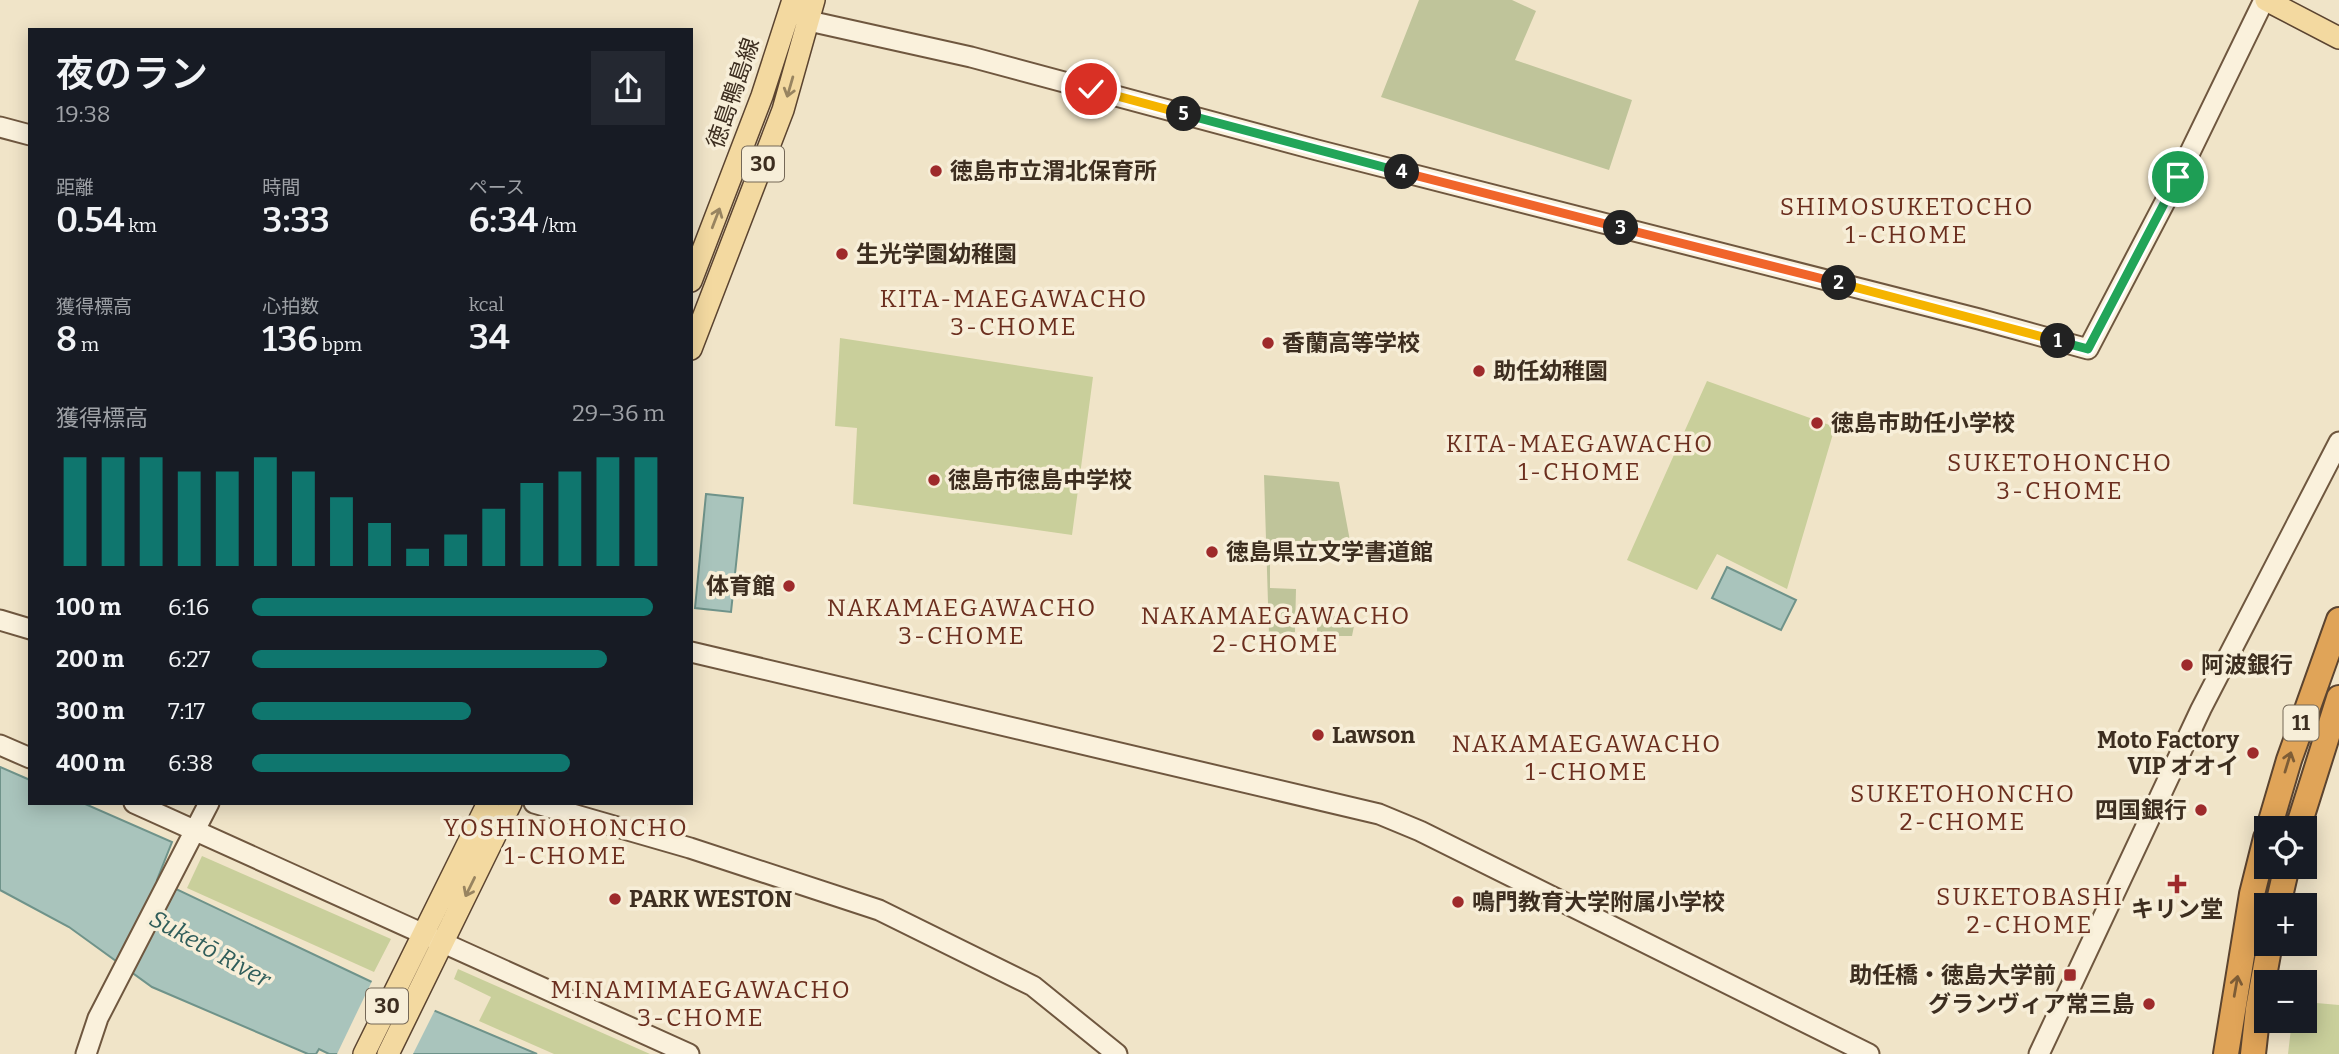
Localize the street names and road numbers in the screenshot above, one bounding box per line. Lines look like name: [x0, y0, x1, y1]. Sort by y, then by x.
street label: 徳島鴨島線: [701, 34, 765, 152]
road number: 30: [742, 146, 784, 182]
road number: 11: [2284, 706, 2318, 740]
road number: 30: [366, 988, 408, 1024]

